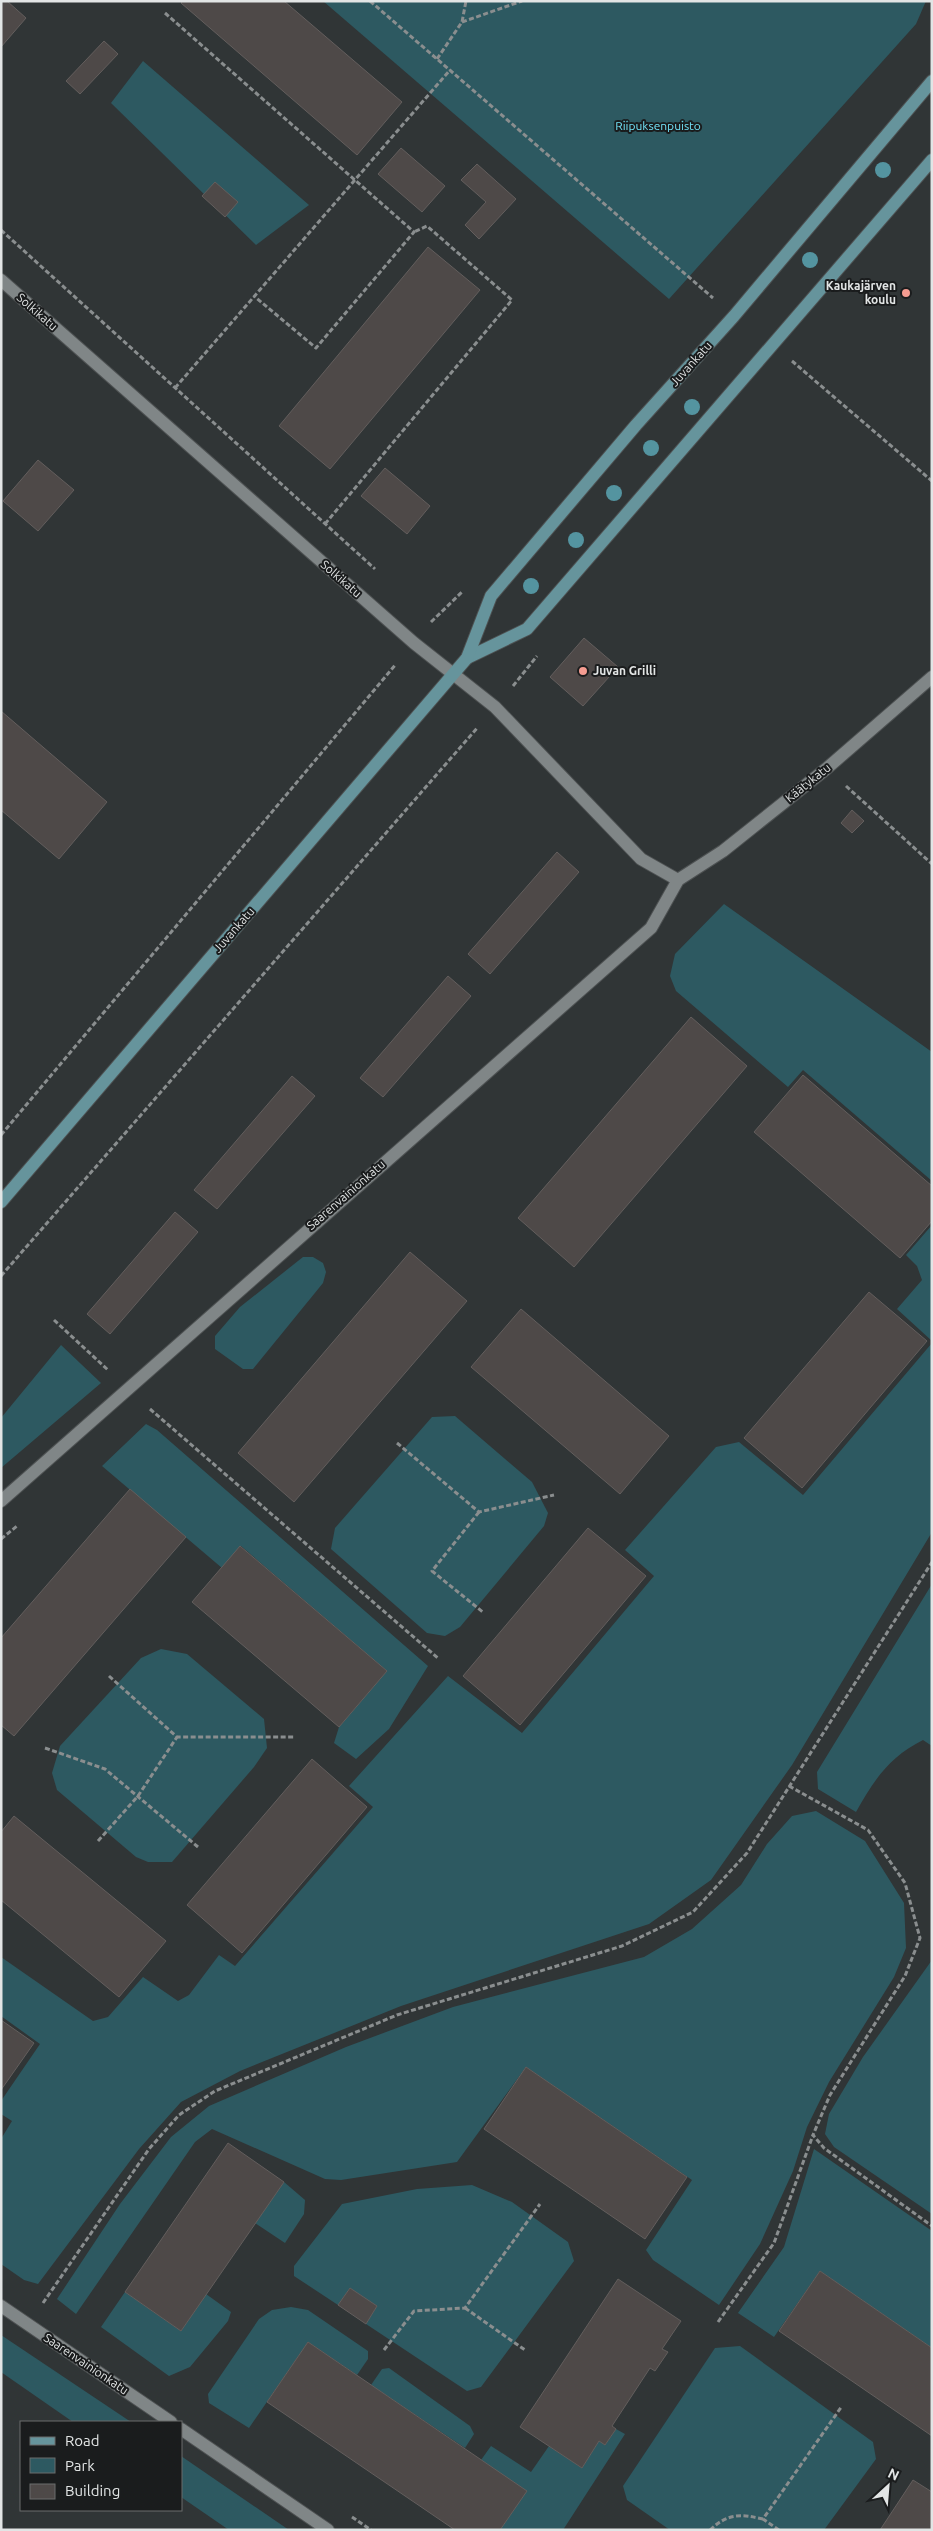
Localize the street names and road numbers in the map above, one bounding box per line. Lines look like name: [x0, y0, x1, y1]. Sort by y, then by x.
street label: Solkikatu: [14, 291, 60, 333]
street label: Juvankatu: [667, 339, 714, 389]
street label: Solkikatu: [318, 558, 364, 600]
street label: Käätykatu: [783, 761, 833, 805]
street label: Juvankatu: [211, 905, 257, 955]
street label: Saarenvainionkatu: [304, 1157, 387, 1232]
street label: Saarenvainionkatu: [42, 2331, 131, 2397]

